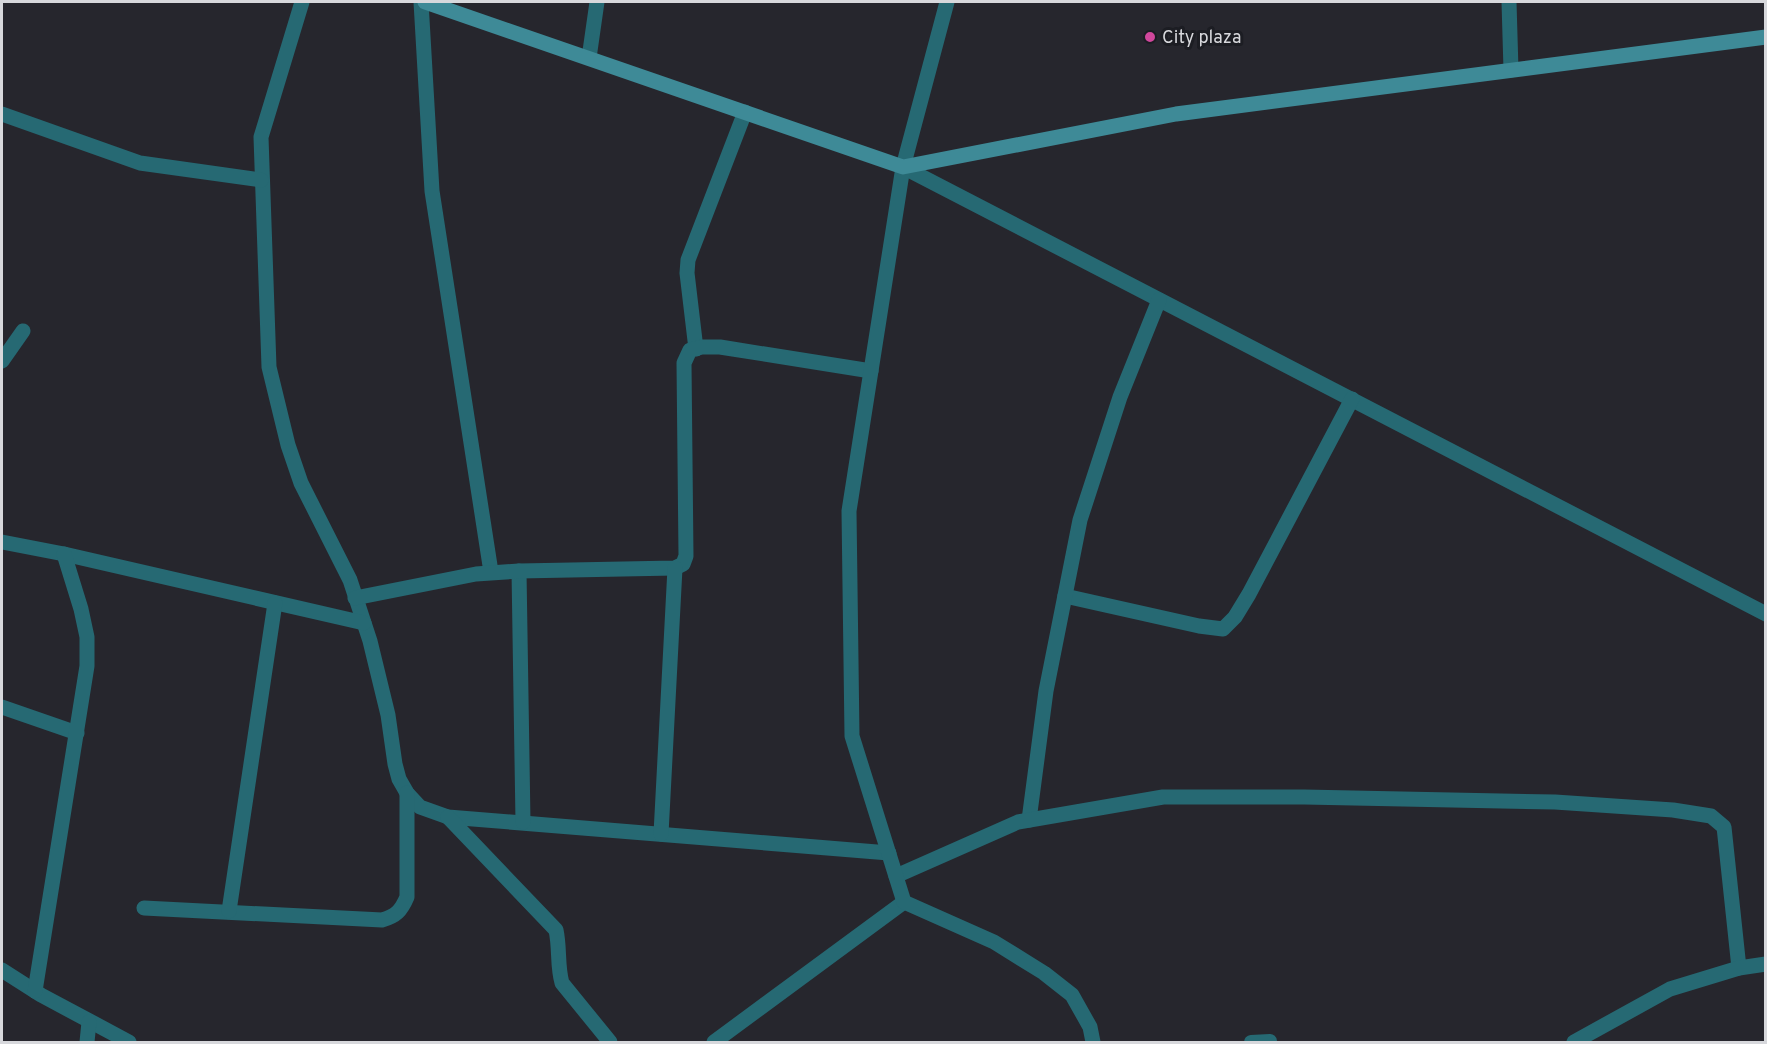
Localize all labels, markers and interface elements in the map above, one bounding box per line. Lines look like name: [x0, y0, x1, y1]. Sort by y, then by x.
place label: City plaza: [1162, 27, 1241, 50]
marker: City plaza: [1143, 30, 1157, 44]

